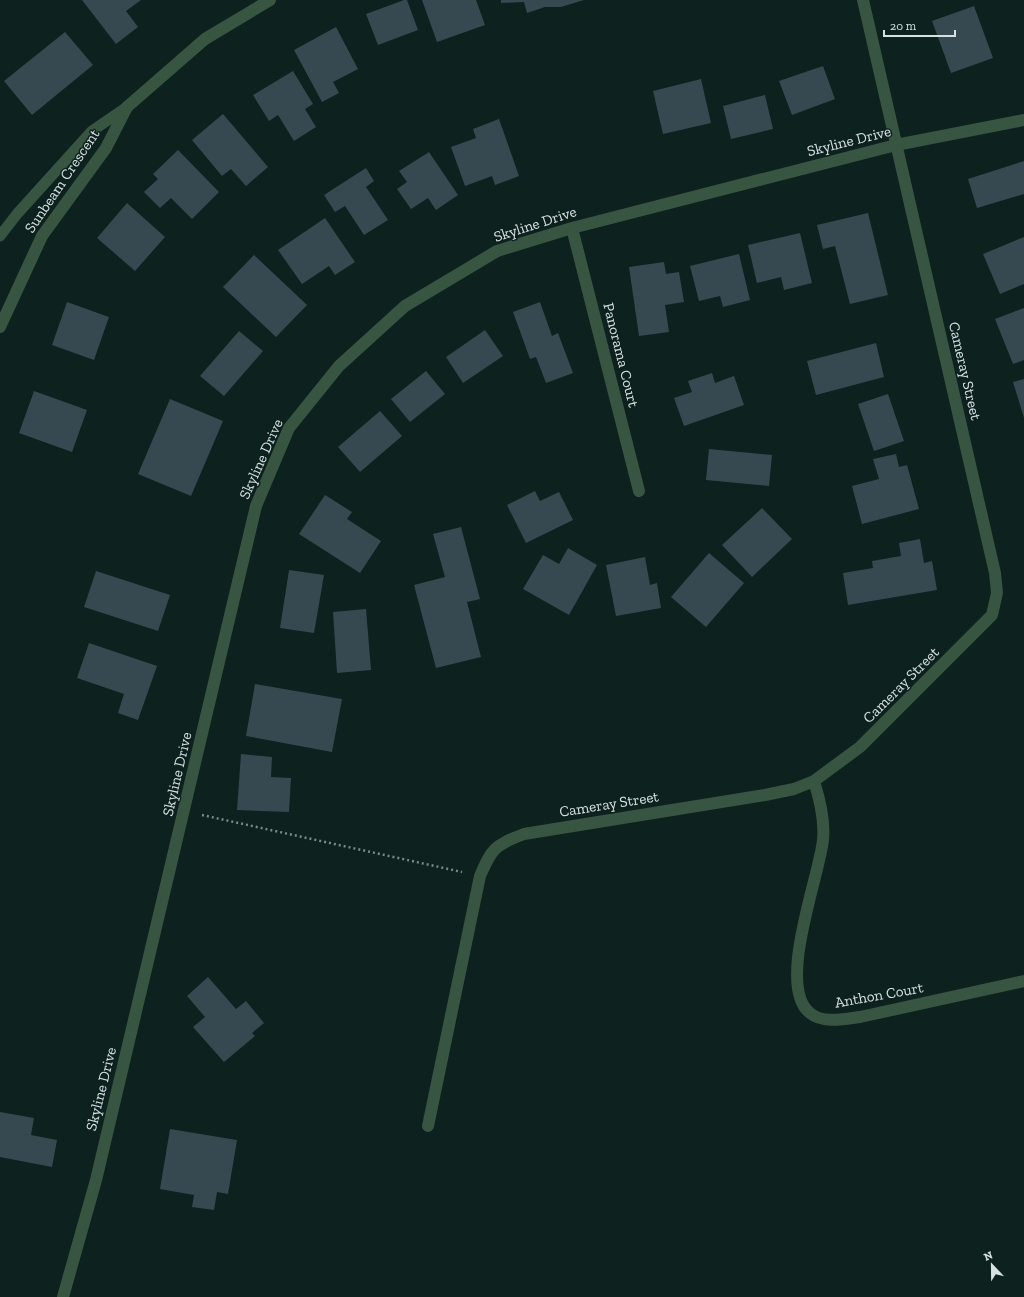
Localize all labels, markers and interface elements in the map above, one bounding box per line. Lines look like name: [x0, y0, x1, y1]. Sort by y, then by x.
scale bar: [884, 12, 955, 38]
text: 20 m: [890, 19, 917, 33]
street label: Skyline Drive: [805, 122, 893, 160]
street label: Sunbeam Crescent: [21, 125, 104, 236]
street label: Skyline Drive: [491, 202, 579, 246]
street label: Panorama Court: [599, 301, 643, 409]
street label: Cameray Street: [945, 320, 985, 422]
street label: Skyline Drive: [235, 416, 287, 502]
street label: Cameray Street: [859, 643, 943, 727]
street label: Skyline Drive: [159, 730, 195, 818]
street label: Cameray Street: [558, 787, 660, 821]
street label: Anthon Court: [833, 978, 925, 1012]
street label: Skyline Drive: [82, 1045, 120, 1133]
north arrow: [972, 1245, 1012, 1285]
text: N: [982, 1248, 995, 1264]

